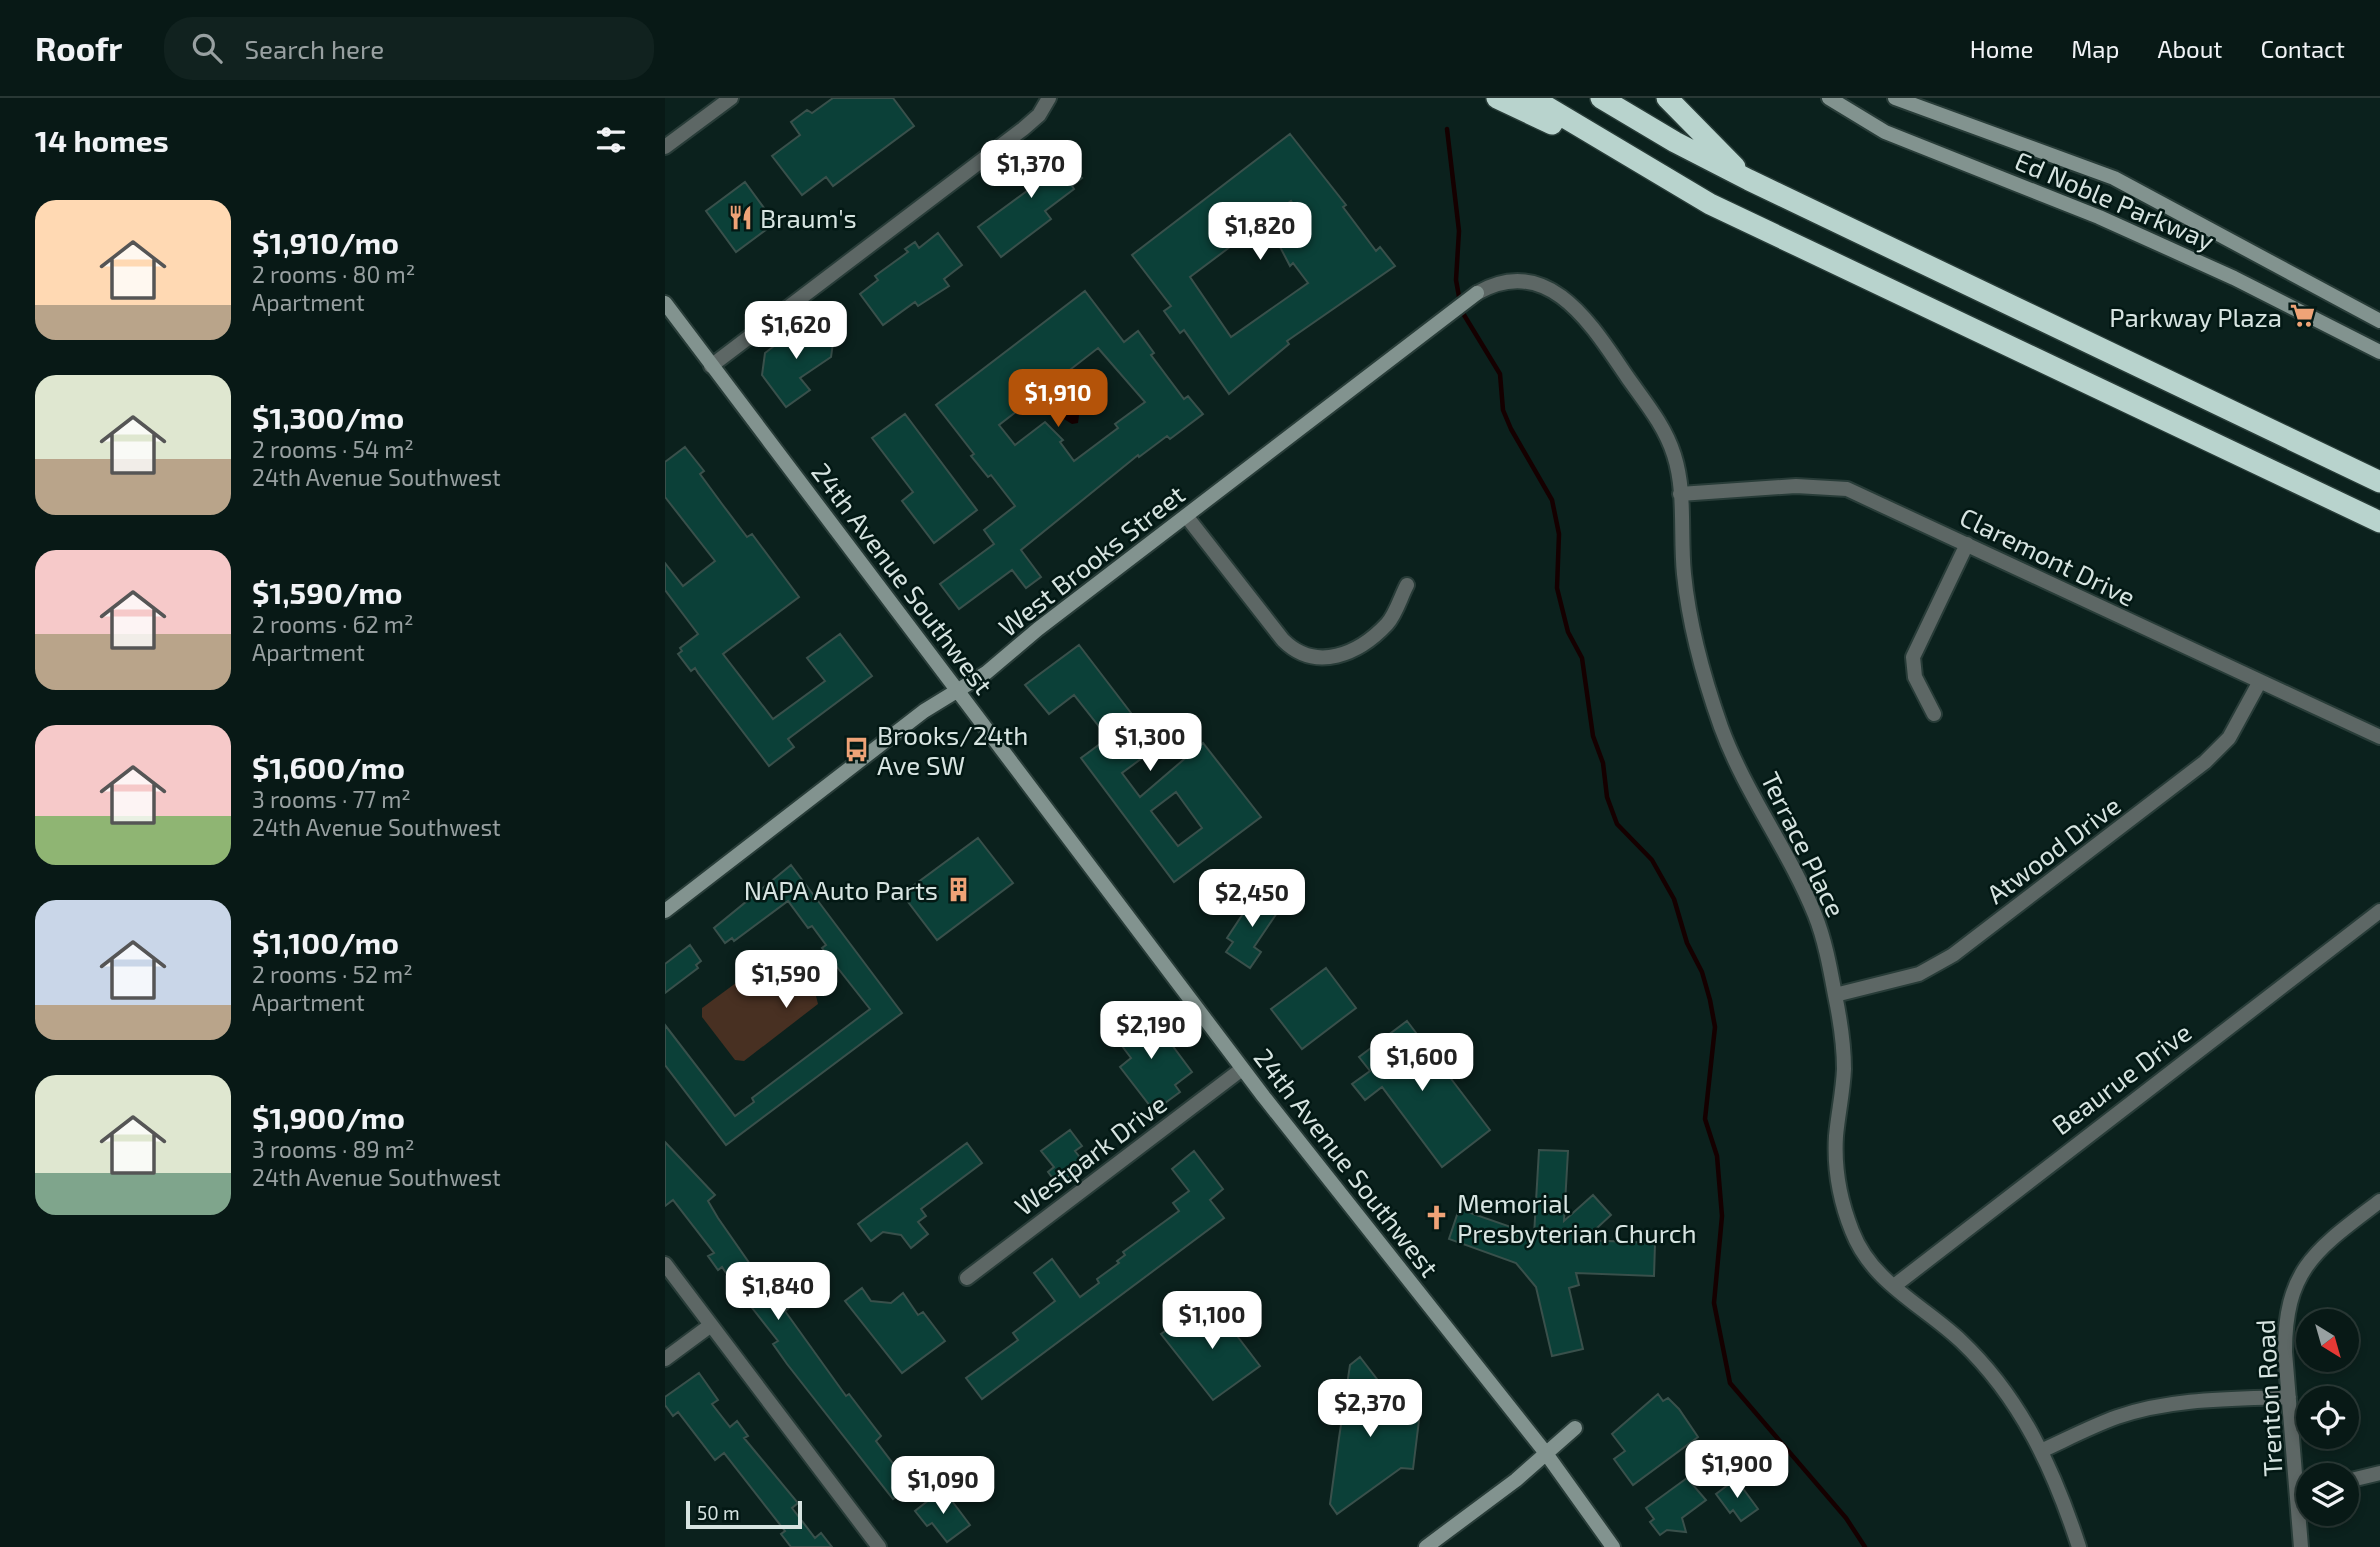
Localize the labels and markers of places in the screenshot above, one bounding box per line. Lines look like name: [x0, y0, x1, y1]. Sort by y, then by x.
pin: $1,370: [974, 140, 1088, 200]
place label: Braum's: [760, 202, 857, 233]
pin: $1,820: [1203, 202, 1317, 262]
restaurant icon: Braum's: [726, 203, 754, 231]
place label: Parkway Plaza: [2109, 301, 2282, 332]
pin: $1,620: [739, 302, 853, 361]
supermarket icon: Parkway Plaza: [2288, 302, 2316, 330]
pin: $1,910: [1001, 370, 1115, 429]
pin: $1,300: [1093, 714, 1207, 773]
place label: Brooks/24th Ave SW: [877, 719, 1028, 780]
bus stop icon: Brooks/24th Ave SW: [843, 735, 871, 763]
pin: $2,450: [1195, 870, 1309, 929]
place label: NAPA Auto Parts: [744, 874, 938, 905]
building icon: NAPA Auto Parts: [944, 875, 972, 903]
pin: $1,590: [729, 950, 843, 1010]
pin: $2,190: [1094, 1002, 1208, 1061]
pin: $1,600: [1365, 1034, 1479, 1093]
place label: Memorial Presbyterian Church: [1457, 1187, 1697, 1248]
church icon: Memorial Presbyterian Church: [1423, 1203, 1451, 1231]
pin: $1,840: [721, 1262, 835, 1322]
pin: $1,100: [1155, 1292, 1269, 1351]
pin: $2,370: [1313, 1380, 1427, 1439]
pin: $1,900: [1680, 1440, 1794, 1500]
pin: $1,090: [886, 1456, 1000, 1516]

